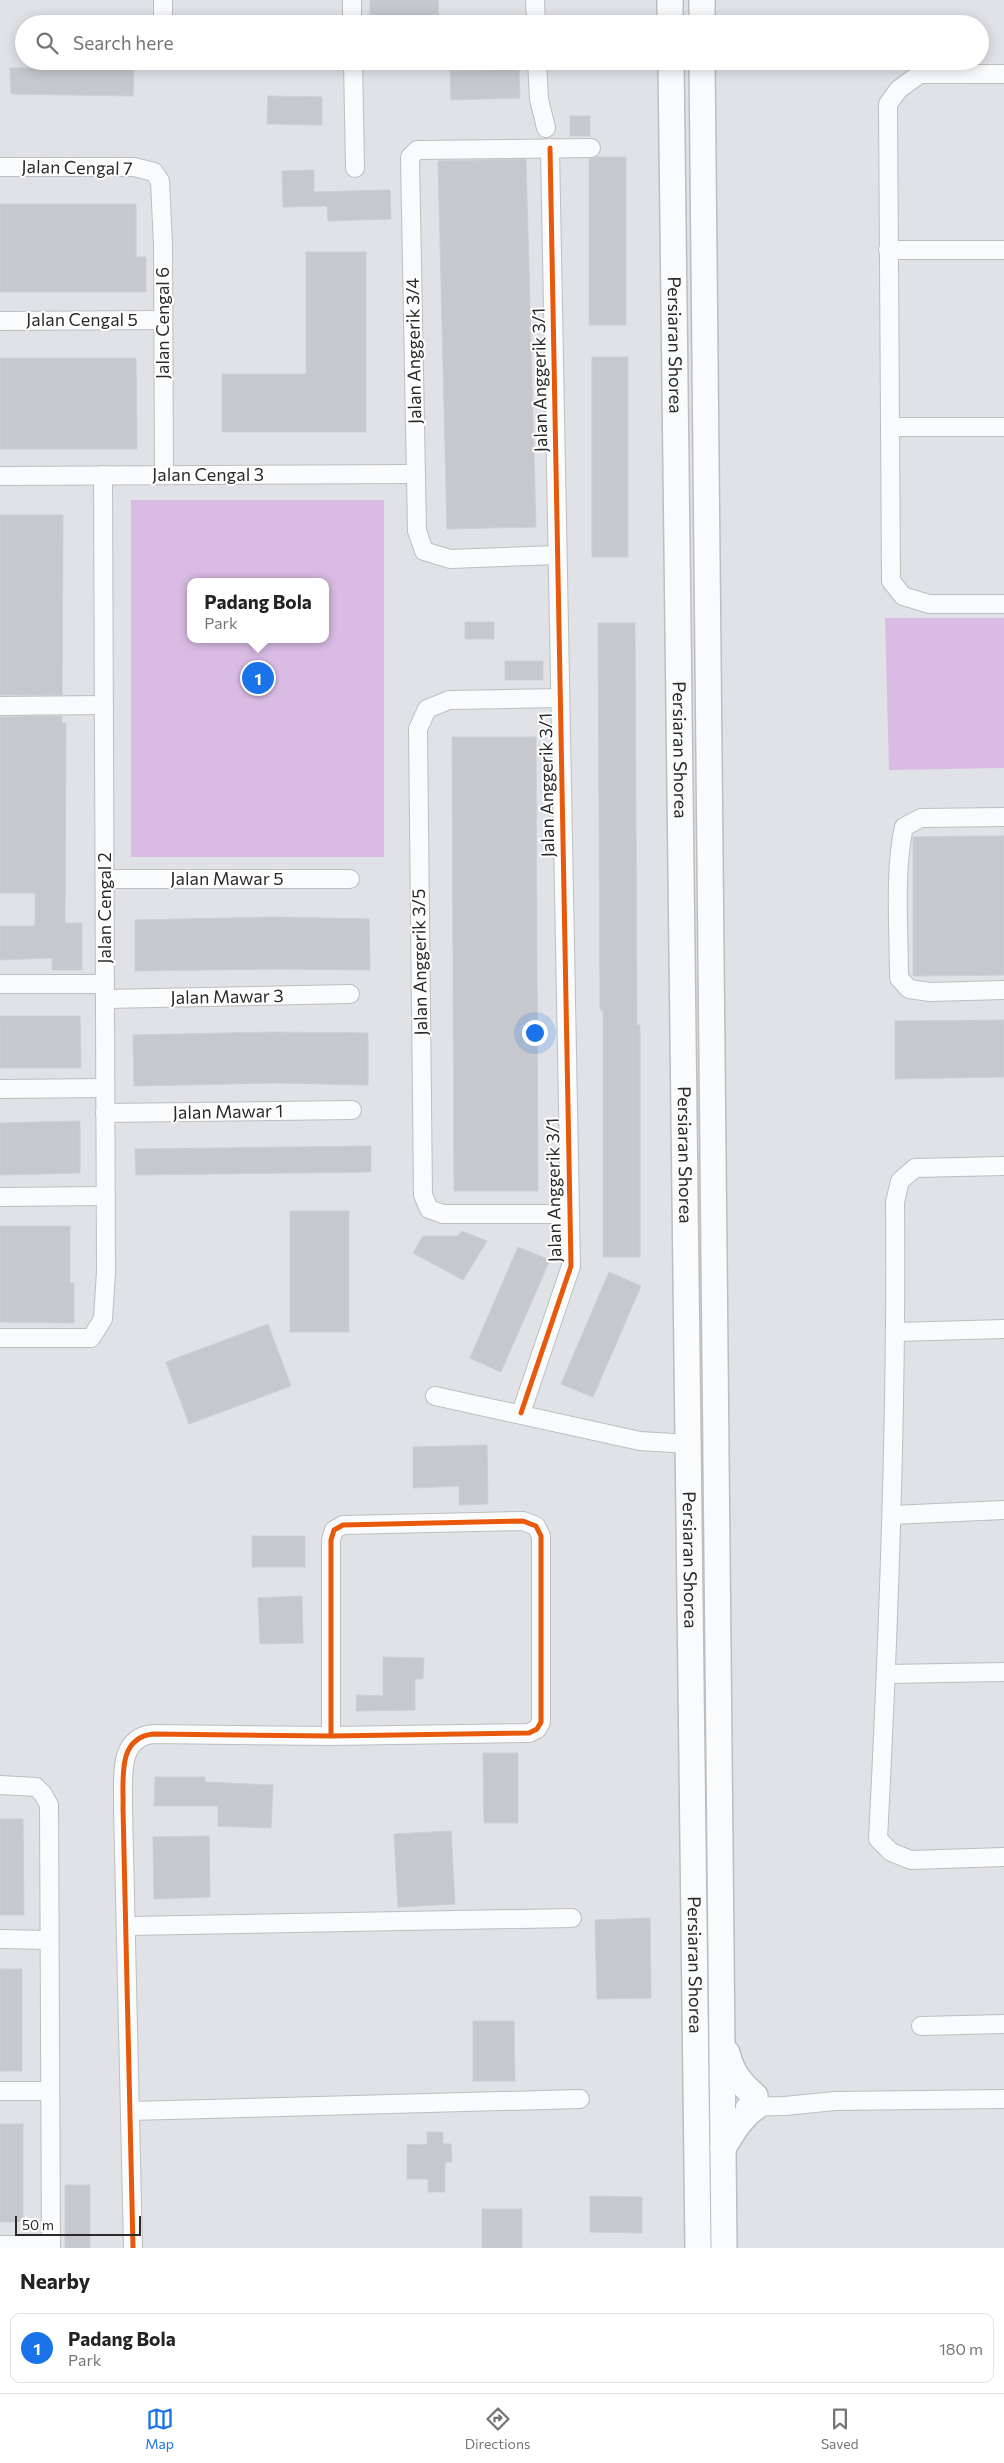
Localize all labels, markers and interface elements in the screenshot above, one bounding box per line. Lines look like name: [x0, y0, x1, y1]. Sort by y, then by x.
search box: [15, 15, 989, 70]
icon: search: [33, 29, 61, 57]
text: Search here: [73, 31, 173, 54]
street label: Jalan Cengal 7: [21, 155, 133, 179]
street label: Jalan Cengal 6: [151, 267, 173, 379]
street label: Persiaran Shorea: [664, 276, 687, 414]
street label: Jalan Anggerik 3/4: [401, 277, 425, 424]
street label: Jalan Cengal 5: [26, 308, 138, 330]
street label: Jalan Anggerik 3/1: [527, 308, 551, 453]
street label: Jalan Cengal 3: [152, 463, 264, 485]
popup: [187, 578, 329, 643]
text: Padang Bola: [204, 590, 312, 613]
text: Park: [204, 613, 238, 632]
pin: 1: [242, 659, 274, 697]
street label: Persiaran Shorea: [669, 681, 692, 819]
street label: Jalan Anggerik 3/1: [534, 713, 558, 858]
street label: Jalan Cengal 2: [93, 852, 115, 964]
street label: Jalan Mawar 5: [170, 867, 284, 889]
street label: Jalan Anggerik 3/5: [407, 888, 431, 1036]
street label: Jalan Mawar 3: [170, 984, 284, 1008]
your location: [522, 1020, 548, 1046]
street label: Persiaran Shorea: [674, 1086, 697, 1224]
street label: Jalan Mawar 1: [172, 1099, 283, 1123]
street label: Jalan Anggerik 3/1: [541, 1118, 565, 1263]
street label: Persiaran Shorea: [679, 1491, 702, 1629]
street label: Persiaran Shorea: [684, 1896, 707, 2034]
scale bar: [15, 2213, 141, 2236]
text: 50 m: [22, 2216, 54, 2233]
text: Nearby: [20, 2268, 90, 2293]
text: Padang Bola: [68, 2327, 176, 2350]
text: 1: [33, 2339, 41, 2358]
text: 180 m: [939, 2339, 983, 2358]
text: Park: [68, 2350, 101, 2369]
tab: Map: [145, 2405, 174, 2452]
tab: Directions: [465, 2405, 530, 2452]
tab: Saved: [821, 2405, 859, 2452]

